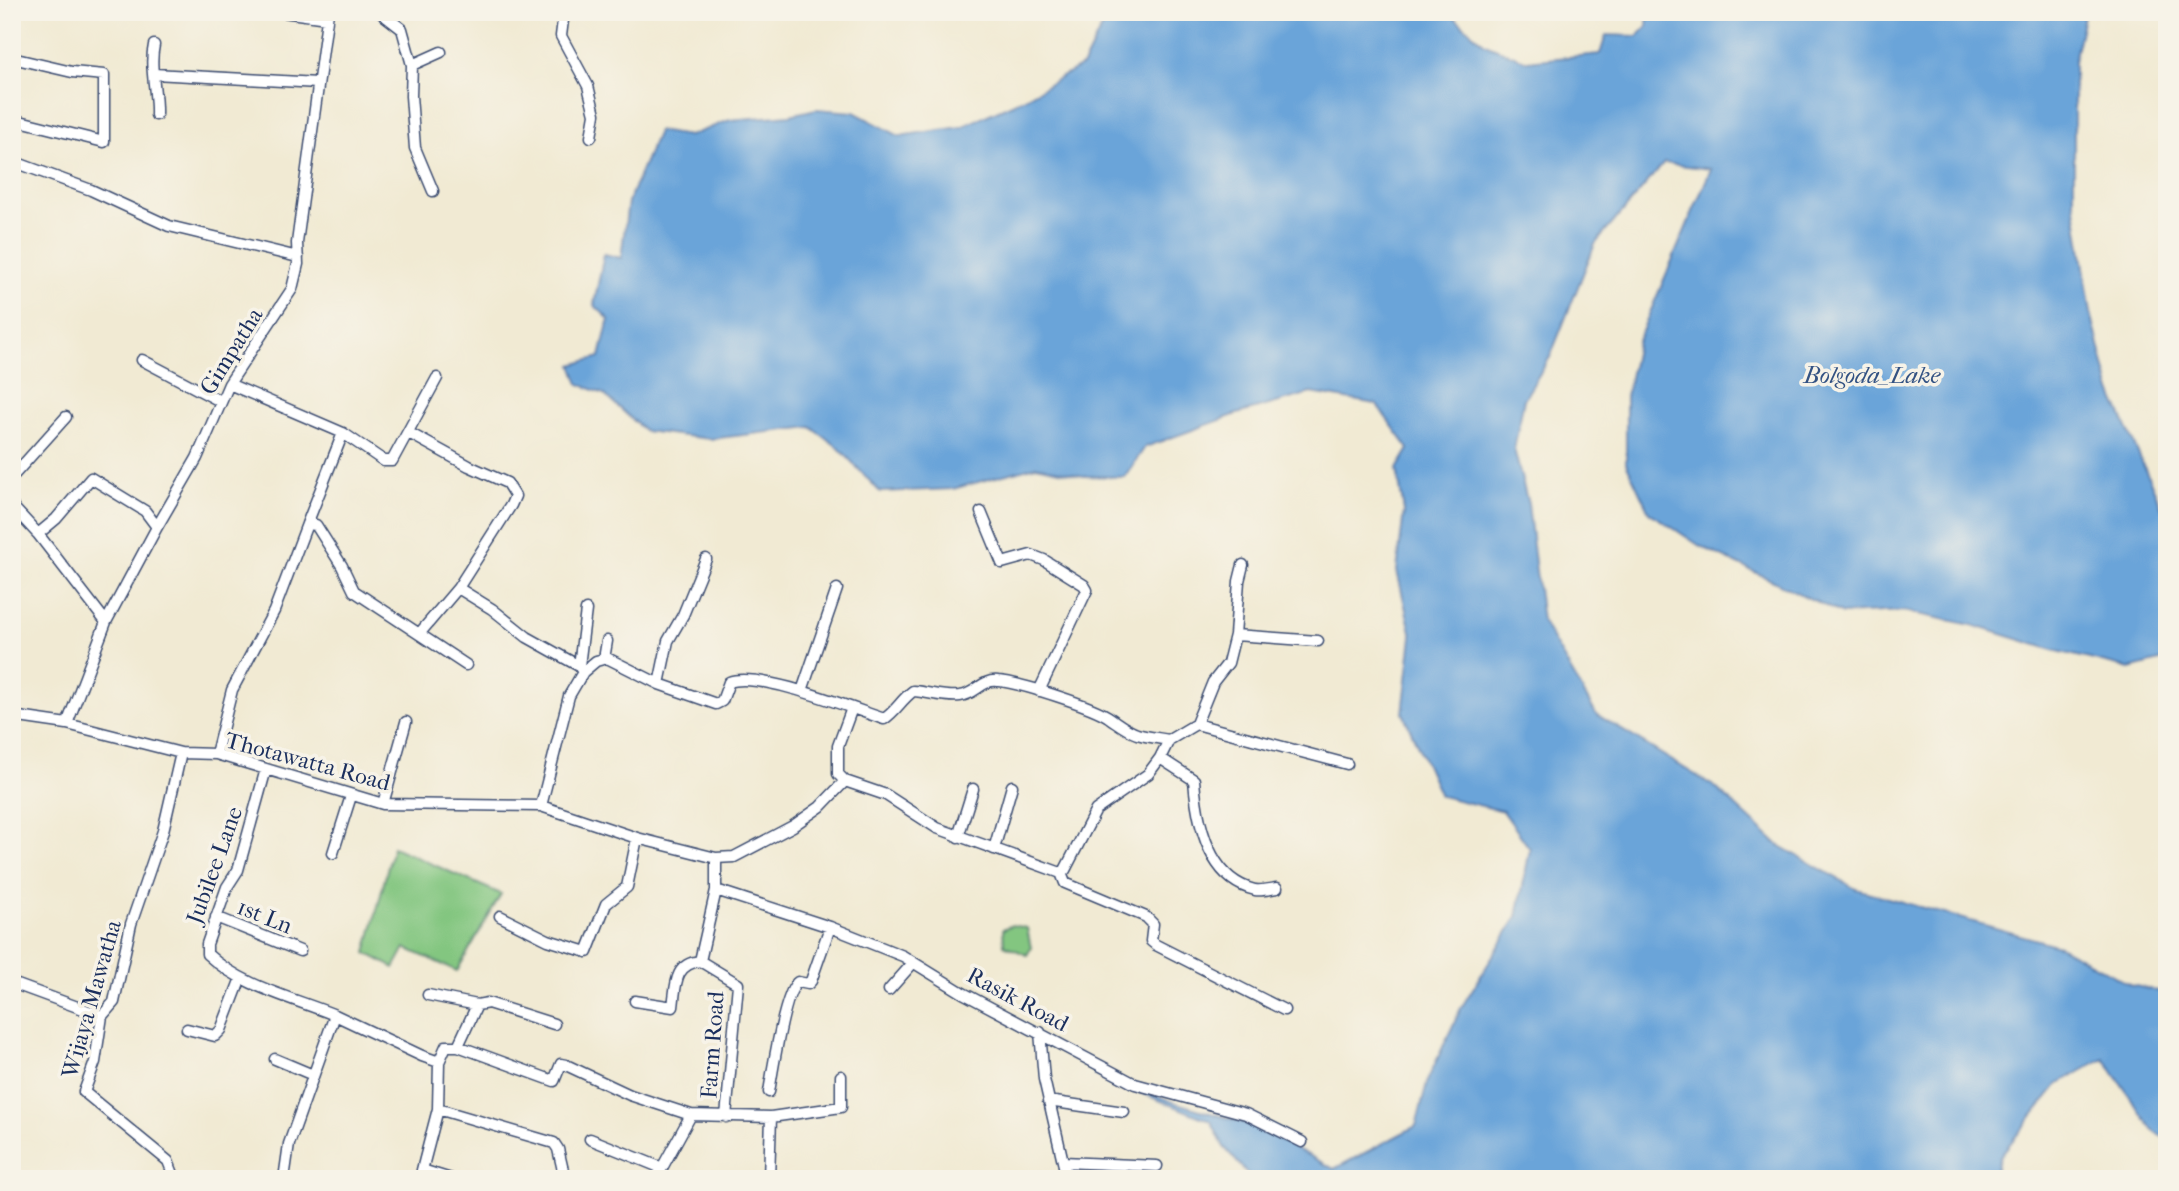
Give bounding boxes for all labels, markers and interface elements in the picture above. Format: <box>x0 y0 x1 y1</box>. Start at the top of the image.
street label: Gimpatha <box>194 303 269 400</box>
water label: Bolgoda_Lake <box>1802 361 1942 389</box>
street label: Thotawatta Road <box>223 727 394 797</box>
street label: Jubilee Lane <box>180 803 248 929</box>
street label: 1st Ln <box>233 893 297 940</box>
street label: Wijaya Mawatha <box>56 917 127 1082</box>
street label: Rasik Road <box>962 961 1074 1038</box>
street label: Farm Road <box>695 990 730 1100</box>

